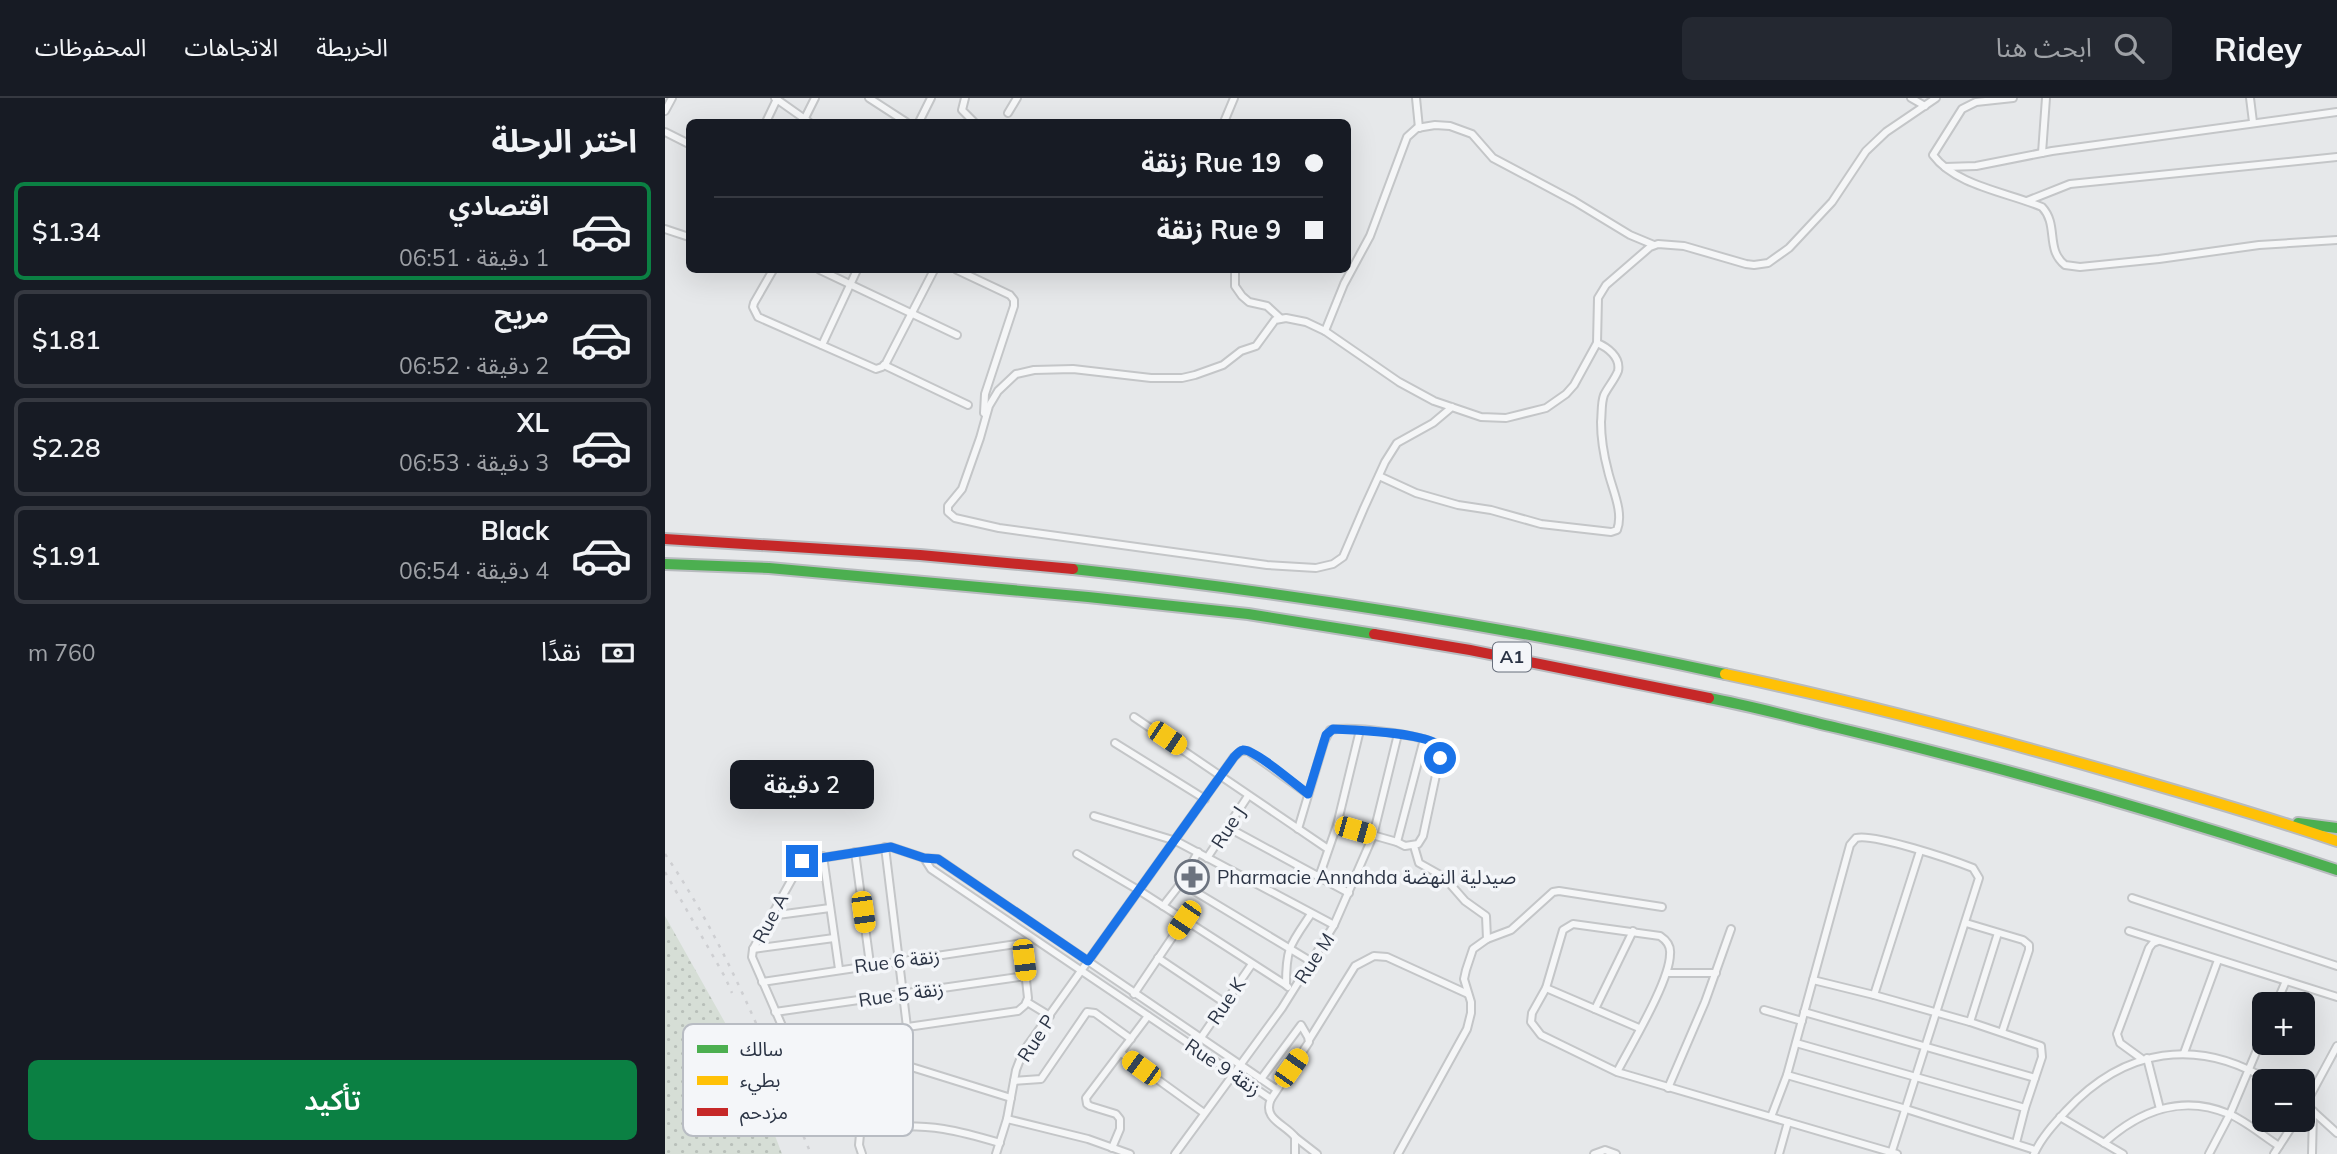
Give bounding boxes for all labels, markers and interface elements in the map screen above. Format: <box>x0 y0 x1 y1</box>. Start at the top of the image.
search box <box>1682 17 2172 80</box>
text: Ridey <box>2214 28 2302 69</box>
icon: search <box>2110 29 2148 67</box>
text: ابحث هنا <box>1996 31 2092 64</box>
text: المحفوظات <box>35 32 146 62</box>
text: الاتجاهات <box>184 32 278 62</box>
text: الخريطة <box>316 32 388 62</box>
text: اختر الرحلة <box>492 120 637 160</box>
text: Rue 19 زنقة <box>1141 146 1281 179</box>
text: اقتصادي <box>449 189 549 222</box>
icon: car <box>570 200 633 263</box>
text: Rue 9 زنقة <box>1157 213 1281 246</box>
text: $1.34 <box>32 215 101 248</box>
text: 1 دقيقة · 06:51 <box>399 243 549 272</box>
text: مريح <box>494 297 549 330</box>
icon: car <box>570 308 633 371</box>
text: $1.81 <box>32 323 101 356</box>
text: 2 دقيقة · 06:52 <box>399 351 549 380</box>
text: XL <box>517 406 549 439</box>
icon: car <box>570 416 633 479</box>
text: $2.28 <box>32 431 101 464</box>
text: 3 دقيقة · 06:53 <box>399 448 549 477</box>
text: Black <box>481 514 549 547</box>
icon: car <box>570 524 633 587</box>
text: $1.91 <box>32 539 101 572</box>
text: 4 دقيقة · 06:54 <box>399 556 549 585</box>
icon: cash <box>599 634 637 672</box>
text: نقدًا <box>541 635 581 668</box>
text: 760 m <box>28 638 96 667</box>
road number: A1 <box>1493 642 1531 672</box>
car <box>1144 718 1191 758</box>
route start <box>1424 742 1456 774</box>
callout: 2 دقيقة <box>730 760 874 808</box>
text: 2 دقيقة <box>764 770 840 799</box>
street label: Rue J <box>1205 801 1251 853</box>
car <box>1332 814 1379 846</box>
route end <box>786 845 818 877</box>
pharmacy icon: Pharmacie Annahda صيدلية النهضة <box>1173 858 1211 896</box>
place label: Pharmacie Annahda صيدلية النهضة <box>1217 865 1516 889</box>
street label: Rue A <box>747 889 793 947</box>
car <box>850 890 877 934</box>
car <box>1164 897 1205 943</box>
street label: Rue M <box>1289 928 1339 988</box>
car <box>1012 938 1037 982</box>
street label: Rue 6 زنقة <box>853 944 941 978</box>
street label: Rue K <box>1202 972 1251 1029</box>
street label: Rue 5 زنقة <box>857 976 945 1012</box>
map controls <box>2252 992 2315 1132</box>
button: + <box>2252 992 2315 1055</box>
street label: Rue P <box>1012 1010 1060 1066</box>
legend <box>683 1024 913 1136</box>
street label: Rue 9 زنقة <box>1181 1033 1265 1101</box>
text: سالك <box>740 1037 783 1061</box>
car <box>1271 1045 1312 1091</box>
car <box>1118 1047 1165 1089</box>
button: تأكيد <box>28 1060 637 1140</box>
text: بطيء <box>740 1068 780 1095</box>
button: − <box>2252 1069 2315 1132</box>
text: مزدحم <box>740 1100 788 1127</box>

